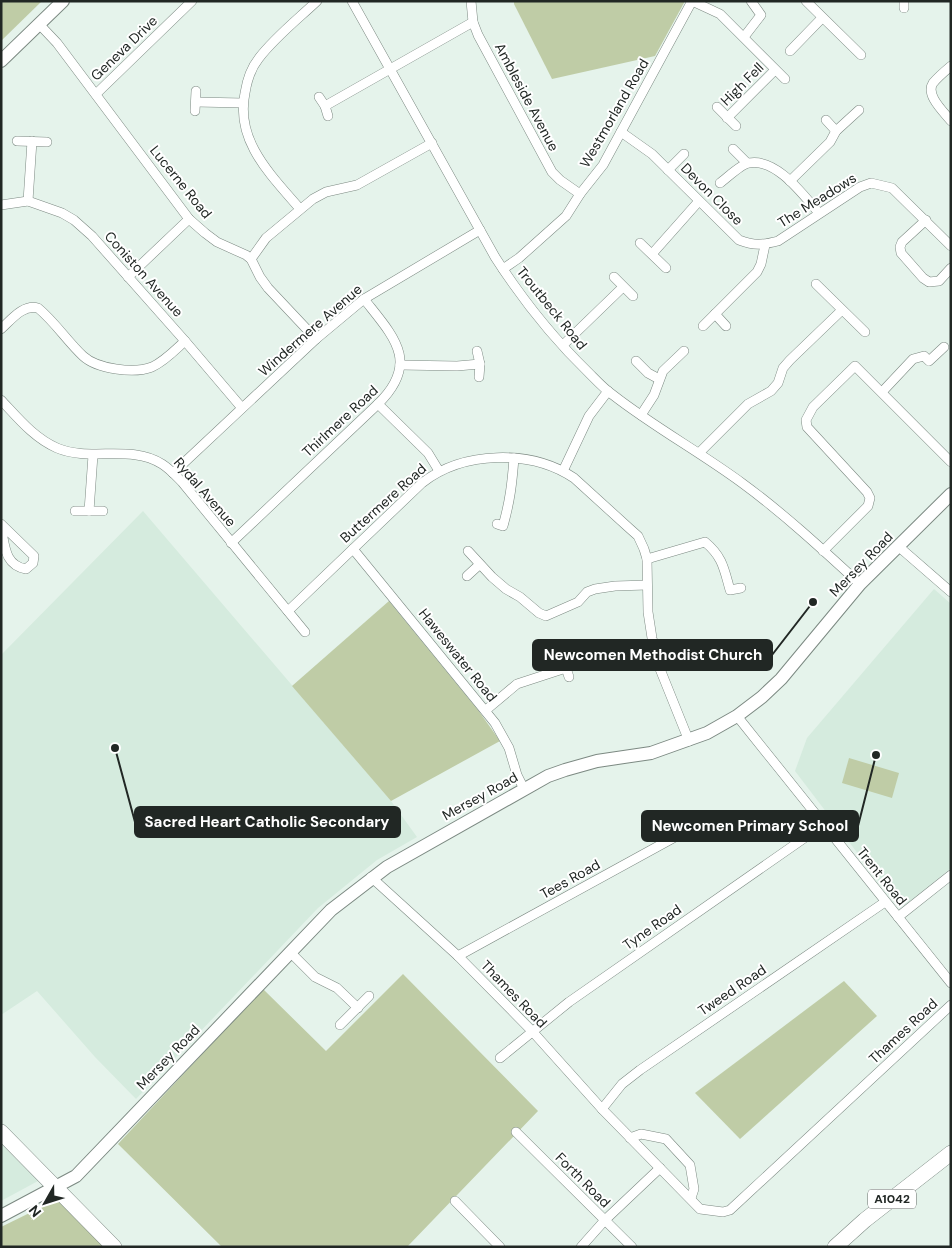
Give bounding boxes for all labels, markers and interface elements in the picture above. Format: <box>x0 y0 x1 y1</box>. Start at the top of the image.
street label: Geneva Drive <box>87 12 161 84</box>
street label: Ambleside Avenue <box>491 40 563 154</box>
street label: Westmorland Road <box>575 55 653 171</box>
street label: High Fell <box>717 59 767 109</box>
street label: Lucerne Road <box>146 142 216 222</box>
street label: Devon Close <box>677 159 747 229</box>
street label: The Meadows <box>774 169 860 231</box>
street label: Coniston Avenue <box>101 227 187 321</box>
street label: Troutbeck Road <box>513 263 591 353</box>
street label: Windermere Avenue <box>254 280 366 380</box>
street label: Thirlmere Road <box>298 381 382 461</box>
street label: Rydal Avenue <box>170 454 240 530</box>
street label: Buttermere Road <box>336 460 430 546</box>
street label: Mersey Road <box>825 528 897 600</box>
street label: Haweswater Road <box>415 605 501 705</box>
callout: Newcomen Methodist Church <box>533 640 772 670</box>
text: Newcomen Methodist Church <box>544 645 762 665</box>
street label: Mersey Road <box>439 768 521 824</box>
callout: Sacred Heart Catholic Secondary <box>135 807 400 837</box>
callout: Newcomen Primary School <box>642 811 858 841</box>
text: Sacred Heart Catholic Secondary <box>145 812 389 832</box>
text: Newcomen Primary School <box>652 816 848 836</box>
street label: Trent Road <box>853 843 911 909</box>
street label: Tees Road <box>537 855 603 903</box>
street label: Tyne Road <box>619 900 685 954</box>
street label: Thames Road <box>477 956 551 1032</box>
street label: Tweed Road <box>694 961 770 1019</box>
street label: Thames Road <box>865 995 941 1067</box>
street label: Mersey Road <box>132 1021 204 1093</box>
street label: Forth Road <box>552 1149 614 1211</box>
north arrow <box>20 1178 70 1228</box>
road number: A1042 <box>868 1190 916 1208</box>
text: N <box>25 1202 45 1221</box>

